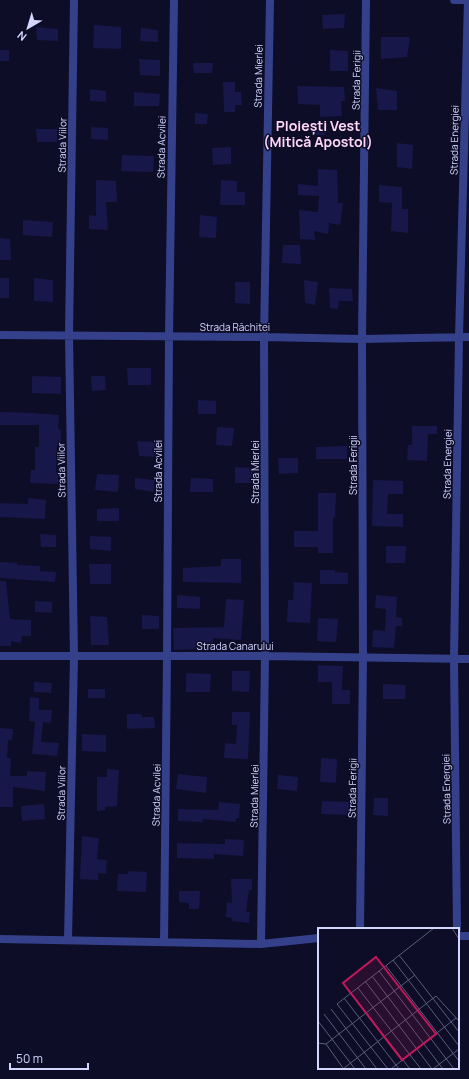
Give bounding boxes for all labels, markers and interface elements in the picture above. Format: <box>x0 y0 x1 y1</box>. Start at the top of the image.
north arrow <box>8 8 48 48</box>
text: N <box>14 28 29 45</box>
street label: Strada Mierlei <box>250 44 266 108</box>
street label: Strada Ferigii <box>348 50 364 110</box>
street label: Strada Energiei <box>446 105 462 175</box>
street label: Strada Acvilei <box>153 116 169 178</box>
district label: Ploiești Vest (Mitică Apostol) <box>263 116 373 151</box>
street label: Strada Viilor <box>55 117 69 173</box>
street label: Strada Răchitei <box>200 320 270 334</box>
street label: Strada Energiei <box>439 429 455 499</box>
street label: Strada Ferigii <box>346 435 360 495</box>
street label: Strada Acvilei <box>151 440 165 502</box>
street label: Strada Mierlei <box>248 440 262 504</box>
street label: Strada Viilor <box>54 442 68 498</box>
street label: Strada Canarului <box>197 639 273 653</box>
street label: Strada Energiei <box>438 754 454 824</box>
street label: Strada Ferigii <box>344 758 360 818</box>
street label: Strada Acvilei <box>148 764 164 826</box>
street label: Strada Mierlei <box>246 764 262 828</box>
street label: Strada Viilor <box>54 765 68 821</box>
inset map <box>318 928 459 1069</box>
scale bar <box>10 1045 88 1071</box>
text: 50 m <box>16 1050 43 1067</box>

